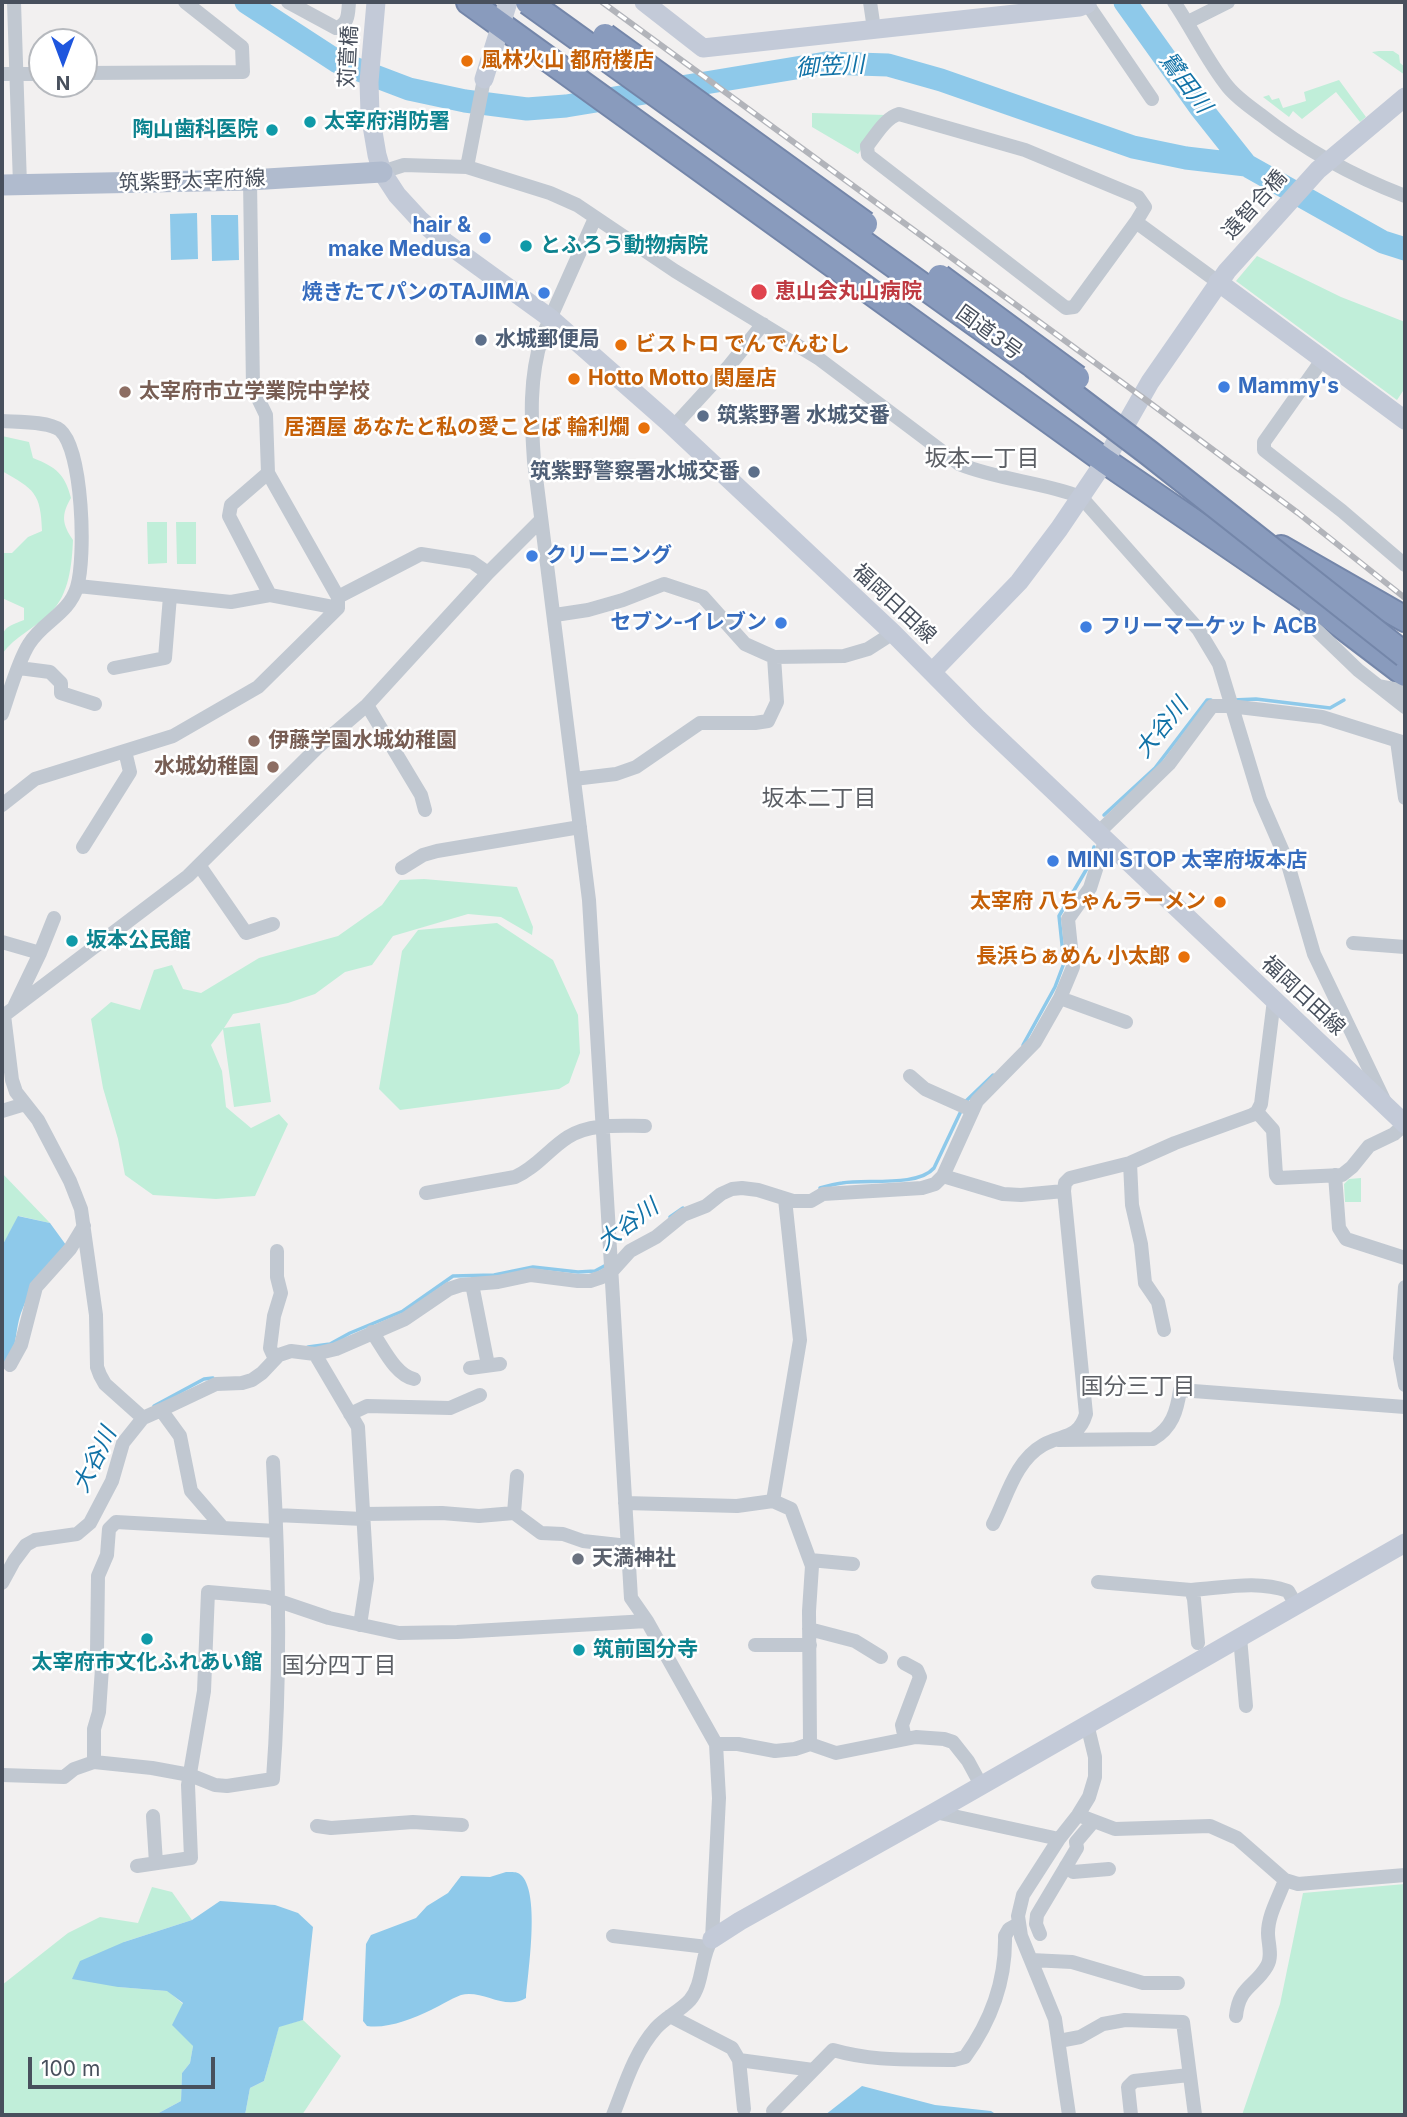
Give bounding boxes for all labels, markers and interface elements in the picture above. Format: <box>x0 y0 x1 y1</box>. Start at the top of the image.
street label: 苅萱橋 <box>335 25 363 89</box>
north arrow <box>28 28 98 98</box>
water label: 鷺田川 <box>1153 47 1217 119</box>
place label: 風林火山 都府楼店 <box>481 48 654 74</box>
water label: 御笠川 <box>795 51 865 83</box>
marker: 風林火山 都府楼店 <box>459 53 475 69</box>
text: N <box>56 71 70 94</box>
place label: 太宰府消防署 <box>324 109 450 135</box>
marker: 太宰府消防署 <box>302 114 318 130</box>
place label: 陶山歯科医院 <box>132 117 258 143</box>
marker: 陶山歯科医院 <box>264 122 280 138</box>
street label: 遠智合橋 <box>1218 165 1292 245</box>
street label: 筑紫野太宰府線 <box>118 166 266 196</box>
place label: hair & make Medusa <box>328 213 471 263</box>
marker: hair & make Medusa <box>477 230 493 246</box>
place label: とふろう動物病院 <box>540 233 708 259</box>
marker: とふろう動物病院 <box>518 238 534 254</box>
place label: 恵山会丸山病院 <box>775 279 922 305</box>
place label: 焼きたてパンのTAJIMA <box>302 280 530 306</box>
marker: 恵山会丸山病院 <box>749 282 769 302</box>
marker: 焼きたてパンのTAJIMA <box>536 285 552 301</box>
street label: 国道3号 <box>951 300 1027 366</box>
place label: 水城郵便局 <box>495 327 600 353</box>
marker: 水城郵便局 <box>473 332 489 348</box>
place label: ビストロ でんでんむし <box>635 332 850 358</box>
marker: ビストロ でんでんむし <box>613 337 629 353</box>
place label: Hotto Motto 関屋店 <box>588 366 777 392</box>
marker: Hotto Motto 関屋店 <box>566 371 582 387</box>
place label: Mammy's <box>1238 374 1339 400</box>
place label: 太宰府市立学業院中学校 <box>139 379 370 405</box>
marker: Mammy's <box>1216 379 1232 395</box>
marker: 太宰府市立学業院中学校 <box>117 384 133 400</box>
place label: 筑紫野署 水城交番 <box>717 403 890 429</box>
marker: 筑紫野署 水城交番 <box>695 408 711 424</box>
place label: 居酒屋 あなたと私の愛ことば 輪利燗 <box>284 415 630 441</box>
marker: 居酒屋 あなたと私の愛ことば 輪利燗 <box>636 420 652 436</box>
district label: 坂本一丁目 <box>925 445 1039 473</box>
place label: 筑紫野警察署水城交番 <box>530 459 740 485</box>
marker: 筑紫野警察署水城交番 <box>746 464 762 480</box>
place label: クリーニング <box>546 543 672 569</box>
marker: クリーニング <box>524 548 540 564</box>
street label: 福岡日田線 <box>847 559 941 649</box>
place label: セブン-イレブン <box>610 610 767 636</box>
place label: フリーマーケット ACB <box>1100 614 1317 640</box>
marker: セブン-イレブン <box>773 615 789 631</box>
marker: フリーマーケット ACB <box>1078 619 1094 635</box>
water label: 大谷川 <box>1130 693 1194 763</box>
place label: 伊藤学園水城幼稚園 <box>268 728 457 754</box>
marker: 伊藤学園水城幼稚園 <box>246 733 262 749</box>
place label: 水城幼稚園 <box>154 754 259 780</box>
marker: 水城幼稚園 <box>265 759 281 775</box>
district label: 坂本二丁目 <box>762 785 876 813</box>
place label: MINI STOP 太宰府坂本店 <box>1067 848 1307 874</box>
marker: MINI STOP 太宰府坂本店 <box>1045 853 1061 869</box>
place label: 太宰府 八ちゃんラーメン <box>970 889 1206 915</box>
marker: 太宰府 八ちゃんラーメン <box>1212 894 1228 910</box>
place label: 坂本公民館 <box>86 928 191 954</box>
marker: 坂本公民館 <box>64 933 80 949</box>
place label: 長浜らぁめん 小太郎 <box>976 944 1170 970</box>
marker: 長浜らぁめん 小太郎 <box>1176 949 1192 965</box>
street label: 福岡日田線 <box>1256 951 1350 1041</box>
water label: 大谷川 <box>592 1194 664 1256</box>
district label: 国分三丁目 <box>1081 1373 1195 1401</box>
water label: 大谷川 <box>67 1423 123 1497</box>
place label: 天満神社 <box>592 1546 676 1572</box>
marker: 天満神社 <box>570 1551 586 1567</box>
marker: 太宰府市文化ふれあい館 <box>139 1631 155 1647</box>
place label: 筑前国分寺 <box>593 1637 698 1663</box>
marker: 筑前国分寺 <box>571 1642 587 1658</box>
place label: 太宰府市文化ふれあい館 <box>32 1650 262 1676</box>
district label: 国分四丁目 <box>282 1652 396 1680</box>
scale bar <box>32 2044 219 2088</box>
text: 100 m <box>41 2056 100 2081</box>

